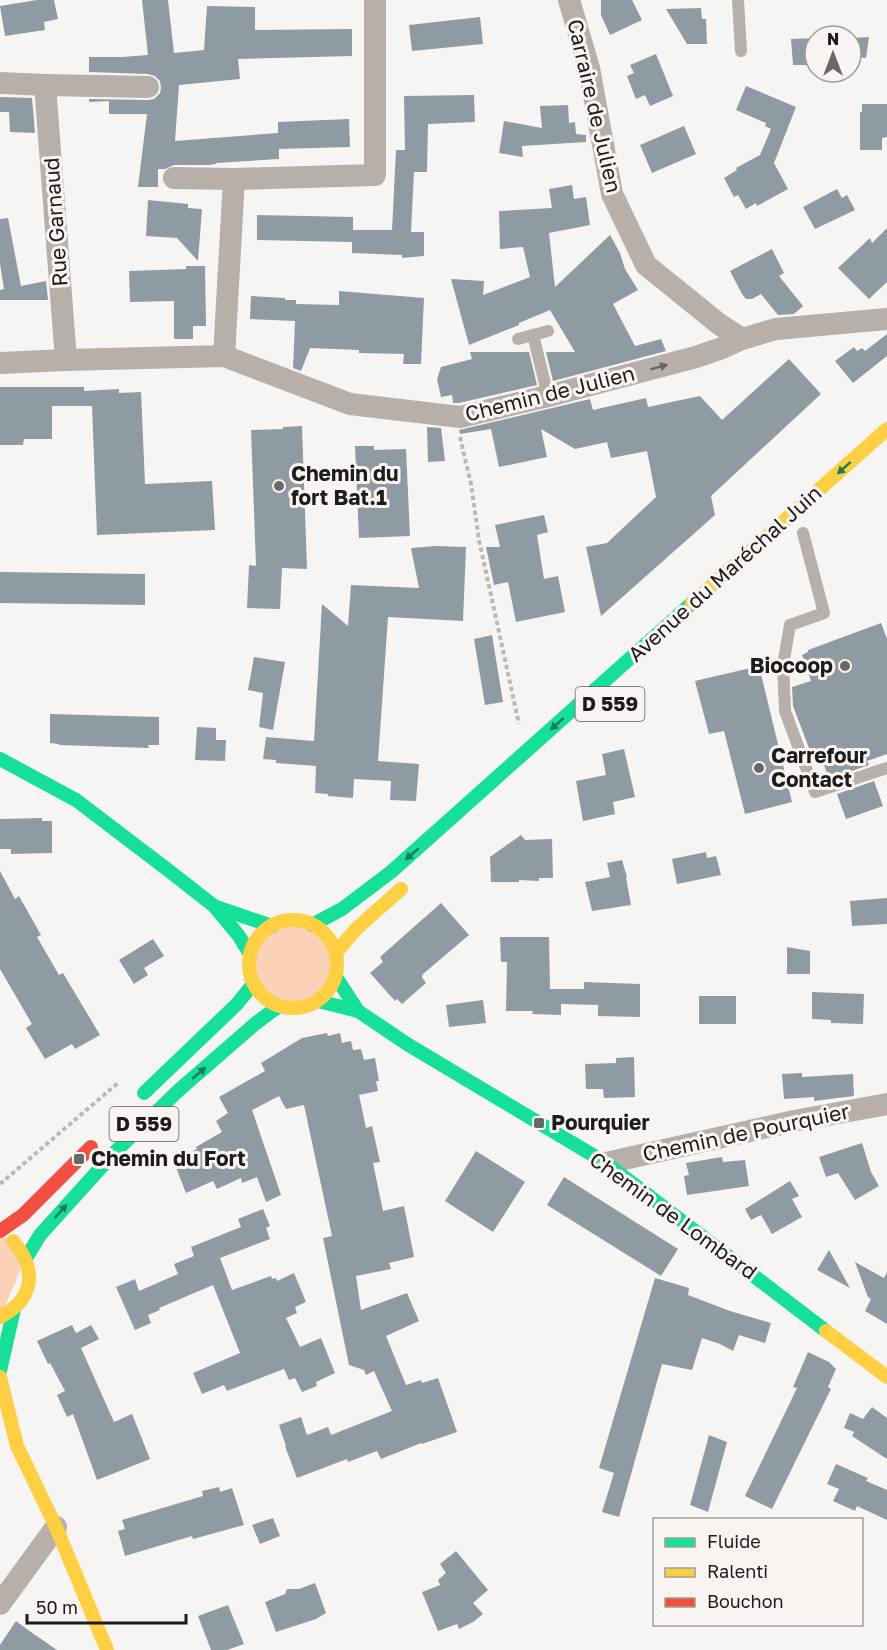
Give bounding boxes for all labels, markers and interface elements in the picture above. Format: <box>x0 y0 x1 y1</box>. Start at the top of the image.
street label: Carraire de Julien <box>562 16 628 195</box>
north arrow <box>803 24 863 84</box>
text: N <box>827 29 839 49</box>
street label: Rue Garnaud <box>38 157 72 287</box>
street label: Chemin de Julien <box>462 359 637 427</box>
one-way arrow <box>650 361 668 371</box>
place label: Chemin du fort Bat.1 <box>291 460 399 510</box>
one-way arrow <box>836 461 851 475</box>
marker: Chemin du fort Bat.1 <box>272 479 286 493</box>
street label: Avenue du Maréchal Juin <box>622 479 826 667</box>
place label: Biocoop <box>750 652 833 678</box>
marker: Biocoop <box>838 659 852 673</box>
road number: D 559 <box>576 687 644 721</box>
one-way arrow <box>550 717 565 730</box>
place label: Carrefour Contact <box>771 742 867 792</box>
marker: Carrefour Contact <box>752 761 766 775</box>
one-way arrow <box>404 847 419 860</box>
one-way arrow <box>191 1067 206 1080</box>
street label: Chemin de Pourquier <box>640 1097 851 1167</box>
road number: D 559 <box>110 1107 178 1141</box>
place label: Pourquier <box>551 1109 650 1135</box>
marker: Pourquier <box>532 1116 546 1130</box>
place label: Chemin du Fort <box>91 1145 246 1171</box>
street label: Chemin de Lombard <box>585 1146 762 1285</box>
marker: Chemin du Fort <box>72 1152 86 1166</box>
one-way arrow <box>54 1204 67 1219</box>
legend <box>653 1518 863 1626</box>
text: Fluide <box>707 1530 761 1552</box>
text: Ralenti <box>707 1560 768 1582</box>
scale bar <box>27 1587 186 1625</box>
text: Bouchon <box>707 1590 784 1612</box>
text: 50 m <box>36 1596 78 1618</box>

